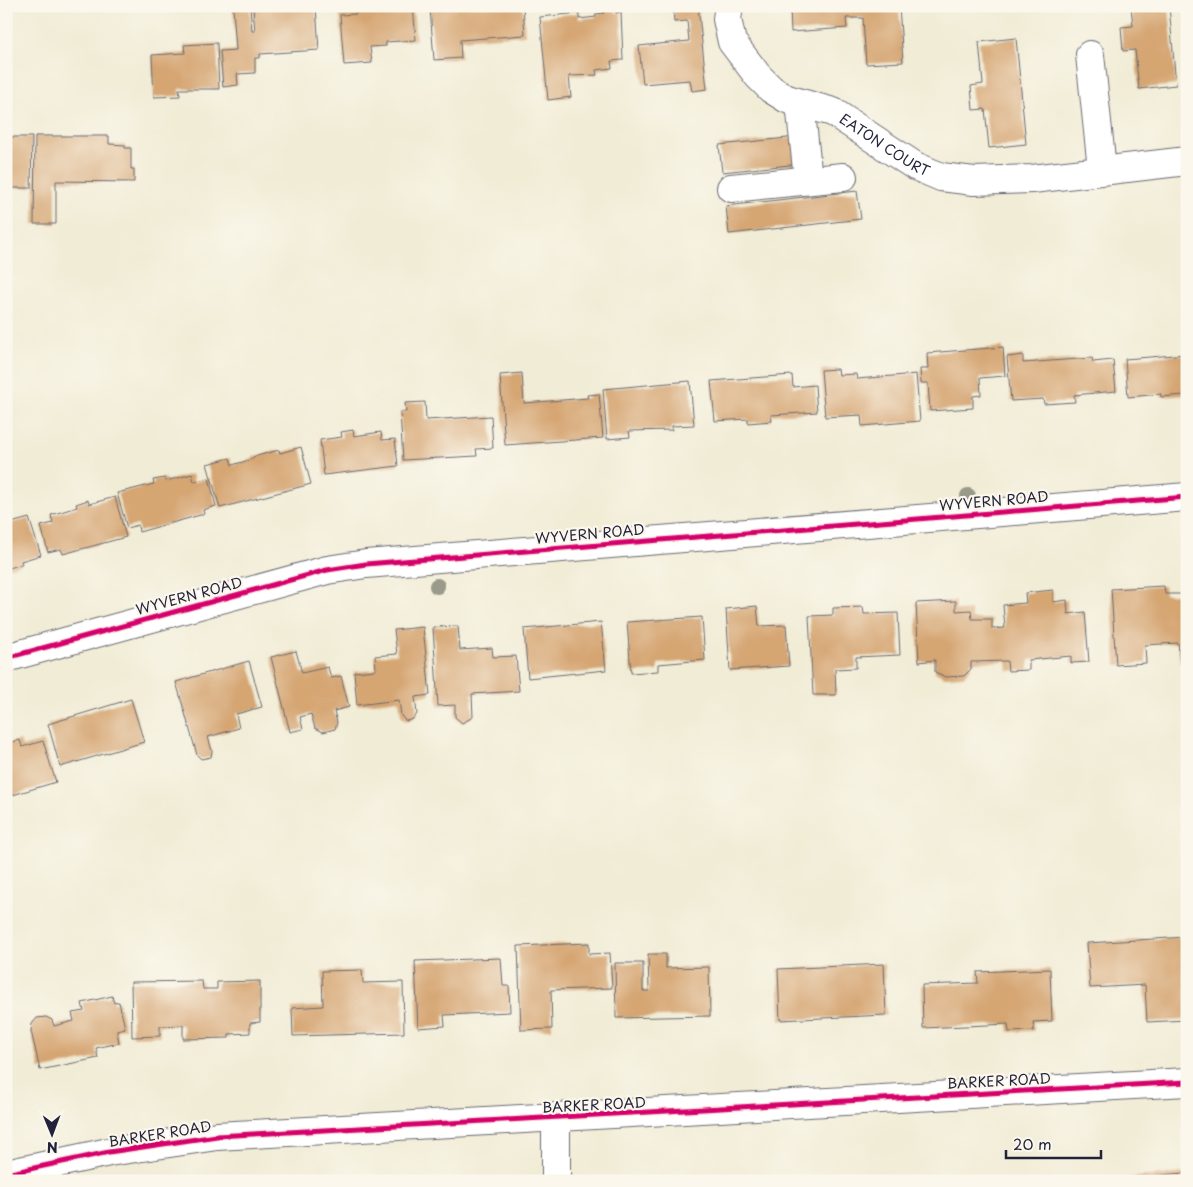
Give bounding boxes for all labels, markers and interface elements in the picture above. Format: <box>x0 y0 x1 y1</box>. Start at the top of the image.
street label: EATON COURT <box>835 108 934 181</box>
street label: WYVERN ROAD <box>938 485 1049 516</box>
street label: WYVERN ROAD <box>534 518 645 549</box>
street label: WYVERN ROAD <box>133 571 245 620</box>
street label: BARKER ROAD <box>947 1067 1051 1094</box>
street label: BARKER ROAD <box>542 1091 646 1118</box>
north arrow <box>28 1110 78 1160</box>
street label: BARKER ROAD <box>107 1115 213 1152</box>
scale bar <box>1006 1127 1100 1159</box>
text: 20 m <box>1013 1132 1052 1155</box>
text: N <box>47 1137 58 1158</box>

